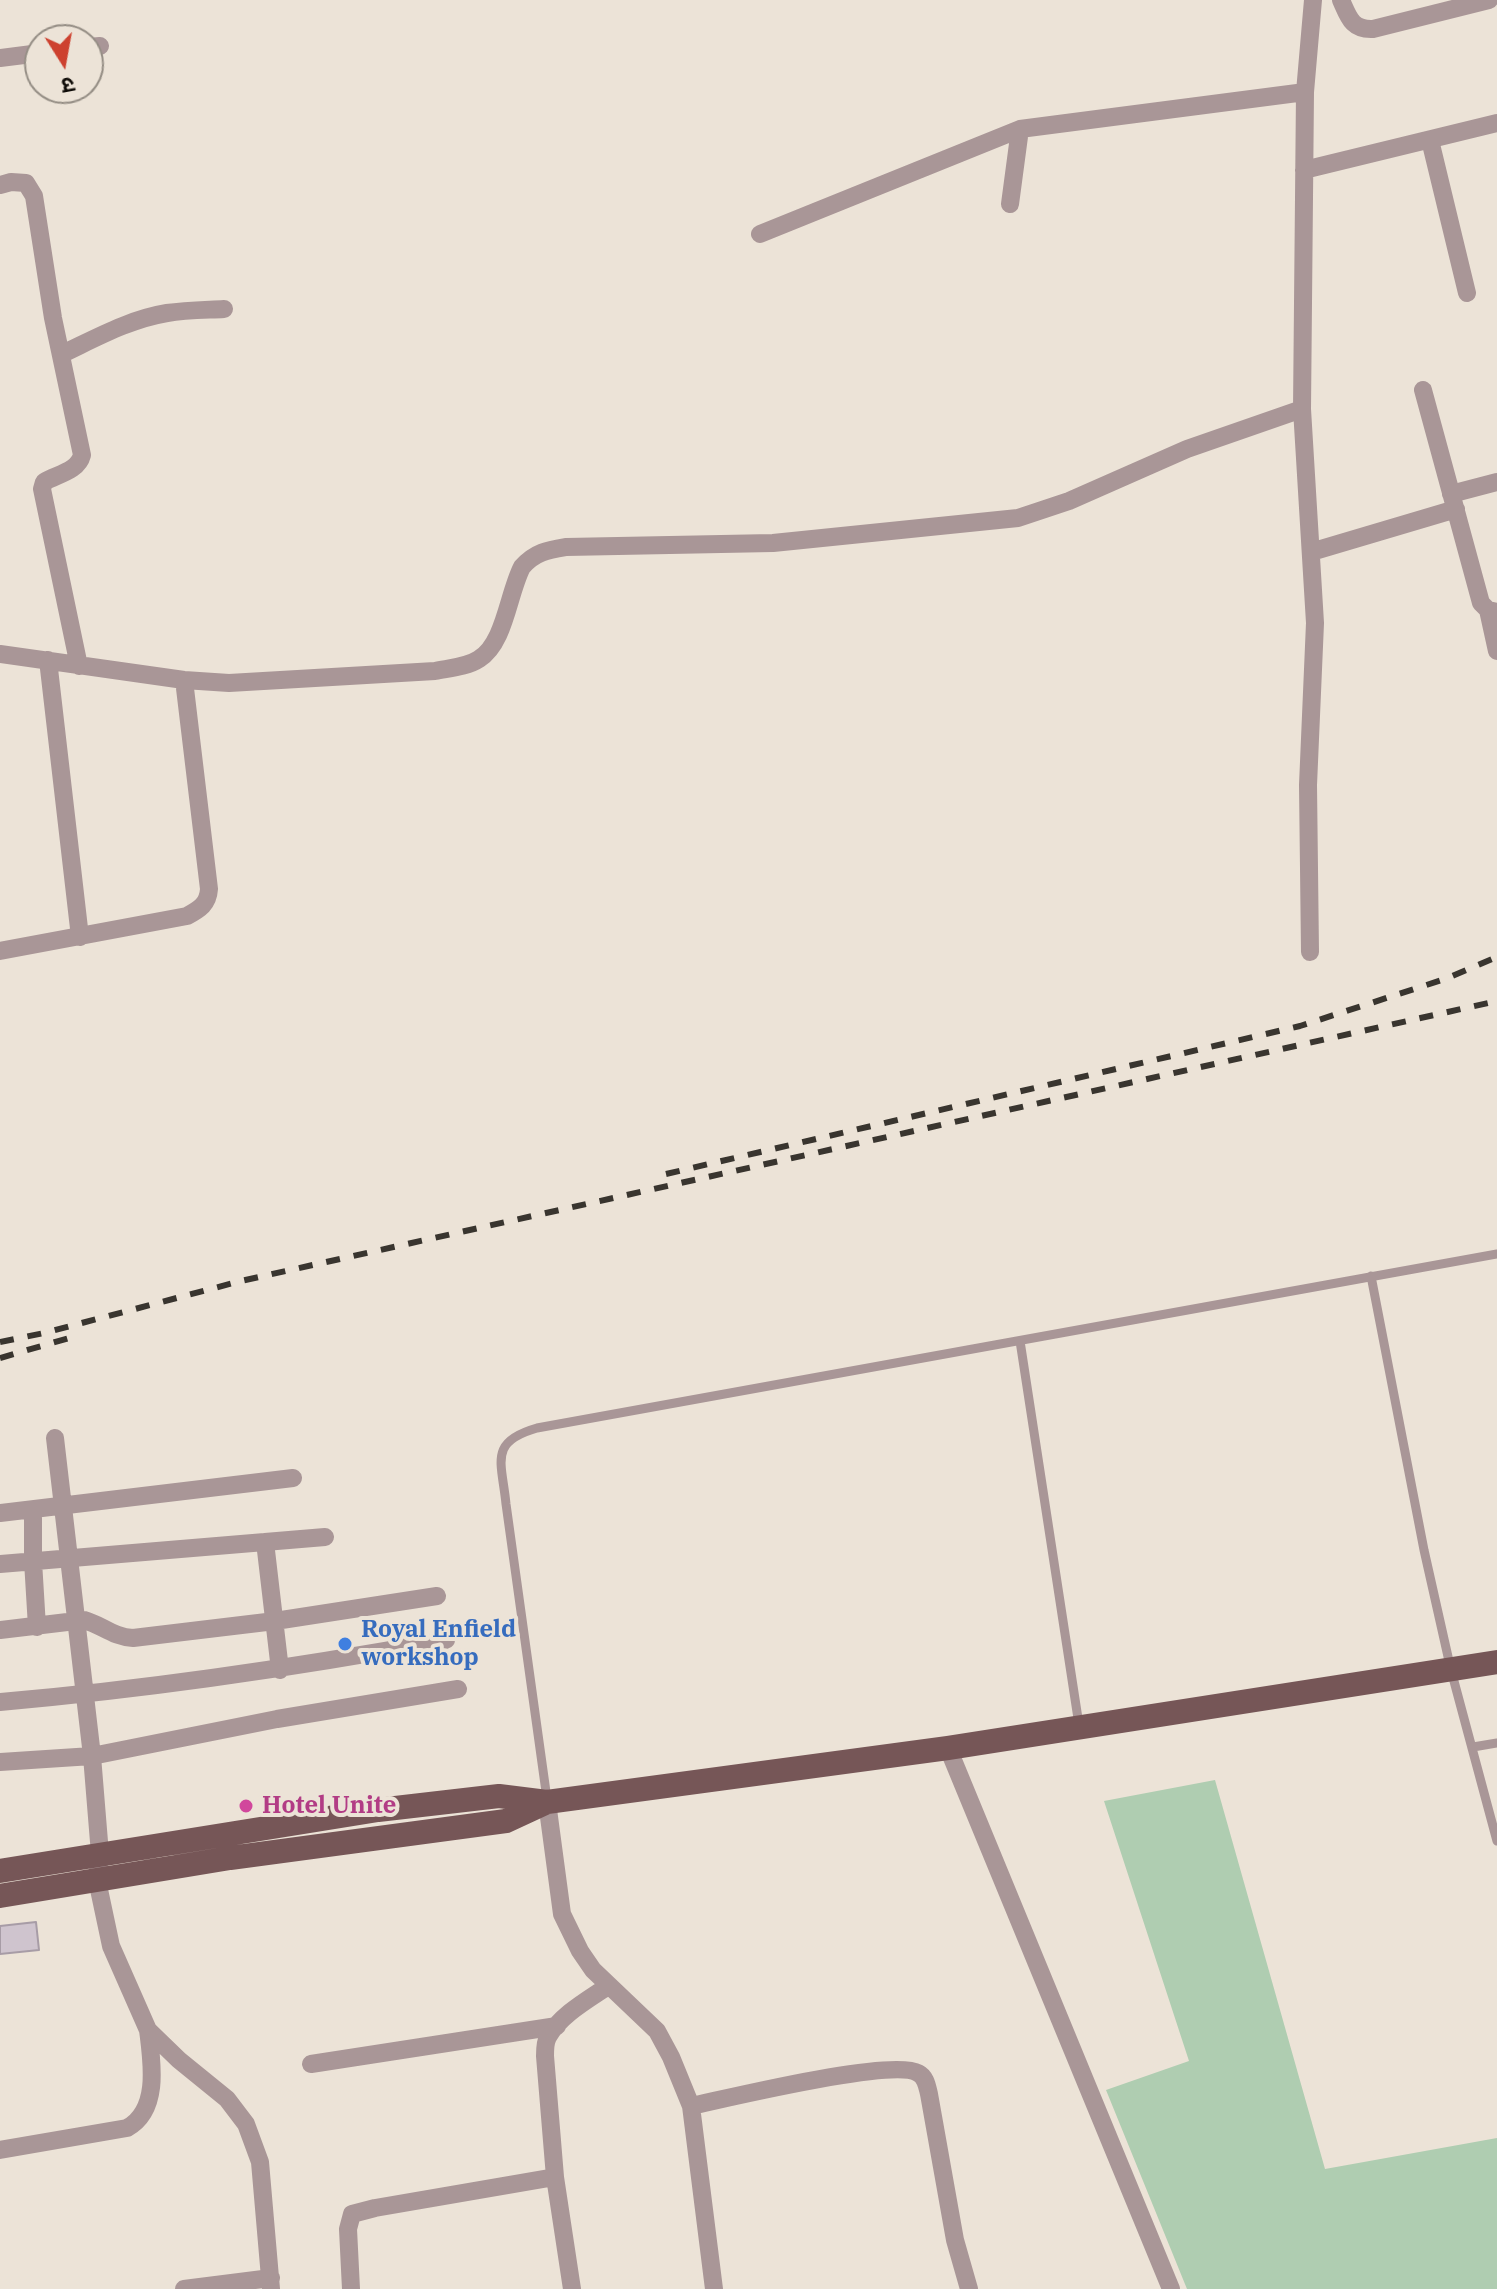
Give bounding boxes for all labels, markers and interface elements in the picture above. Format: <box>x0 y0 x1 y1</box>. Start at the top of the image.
north arrow <box>24 24 104 104</box>
text: उ <box>59 71 77 102</box>
place label: Royal Enfield workshop <box>361 1616 516 1672</box>
marker: Royal Enfield workshop <box>336 1635 354 1653</box>
place label: Hotel Unite <box>262 1792 396 1820</box>
marker: Hotel Unite <box>237 1797 255 1815</box>

